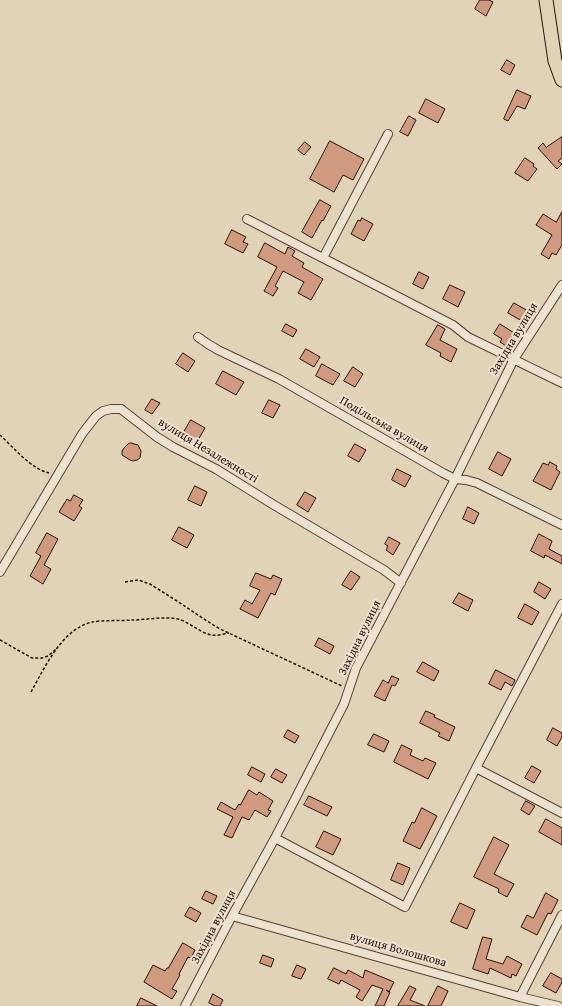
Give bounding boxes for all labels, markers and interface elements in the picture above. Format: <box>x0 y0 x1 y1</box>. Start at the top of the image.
street label: Західна вулиця <box>487 300 541 378</box>
street label: Подільська вулиця <box>337 394 431 456</box>
street label: вулиця Незалежності <box>155 415 261 487</box>
street label: Західна вулиця <box>336 598 384 678</box>
street label: Західна вулиця <box>188 887 240 967</box>
street label: вулиця Волошкова <box>348 929 448 971</box>

